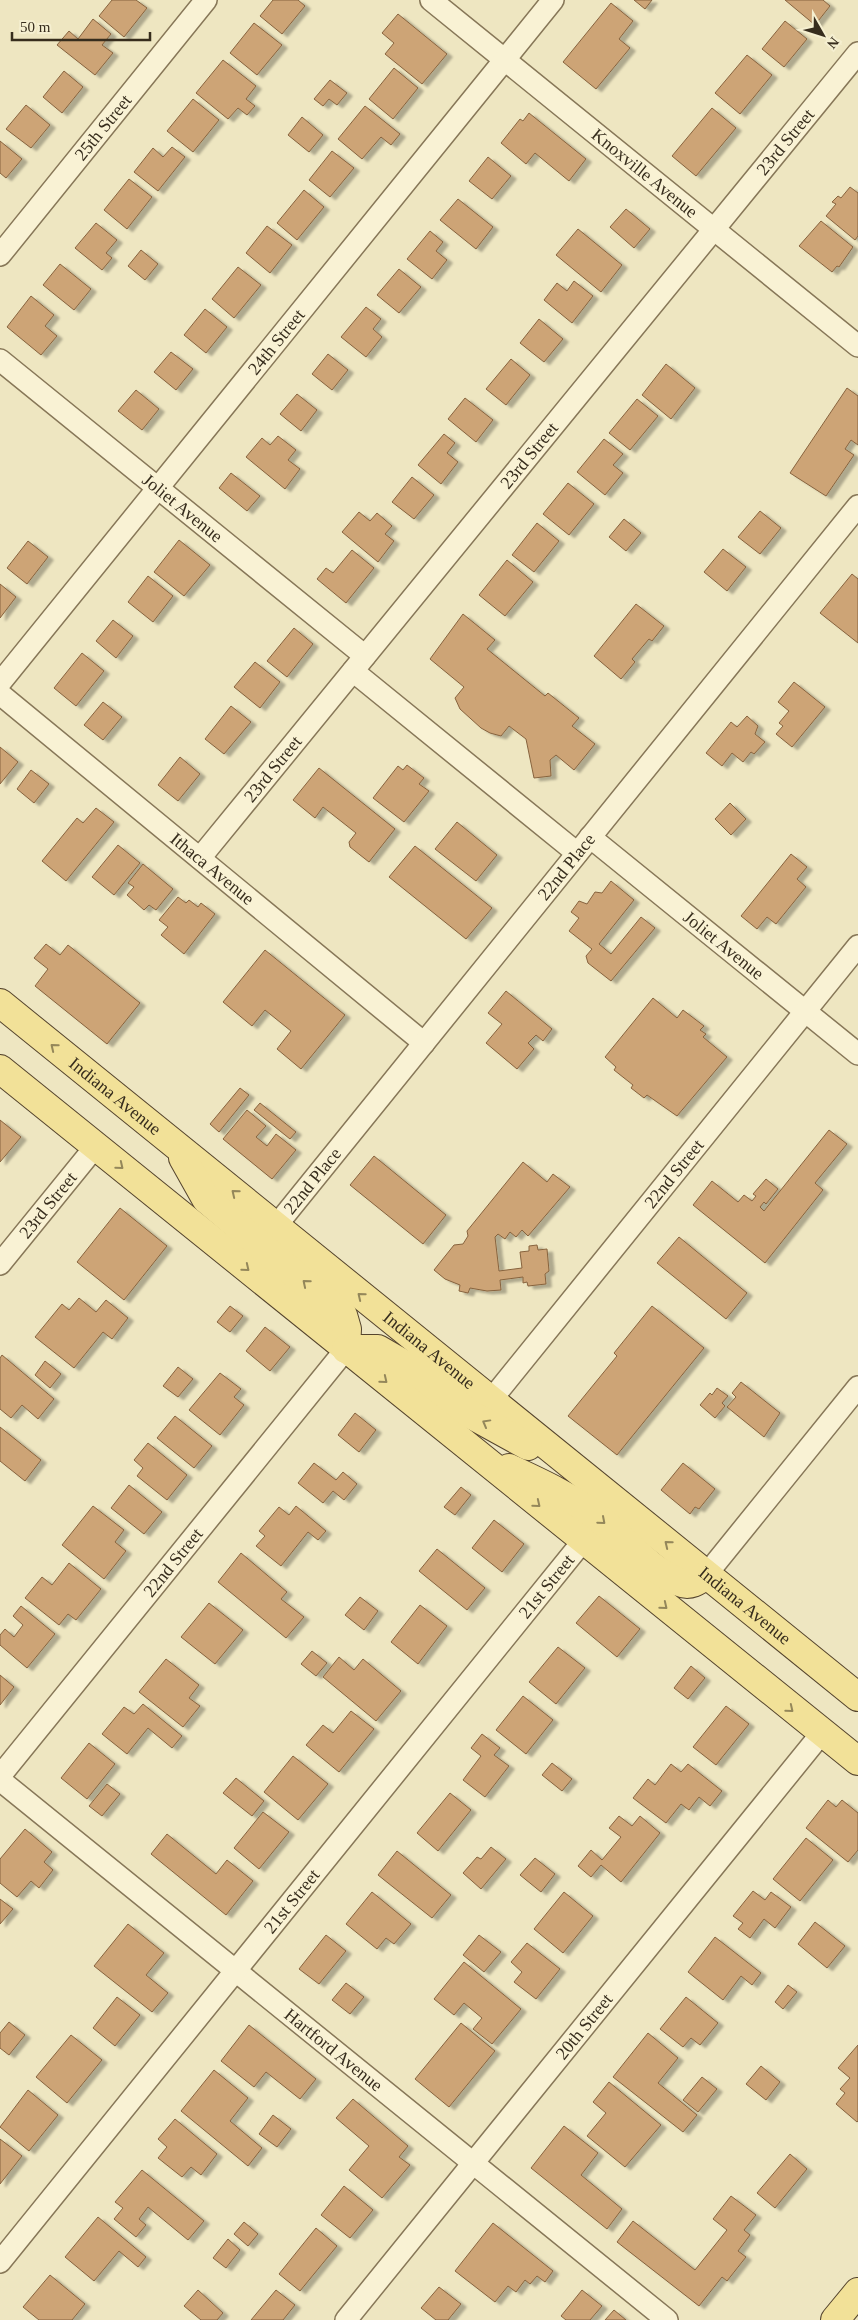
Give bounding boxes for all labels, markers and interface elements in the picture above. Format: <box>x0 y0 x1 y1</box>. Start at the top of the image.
scale bar <box>12 10 150 42</box>
north arrow <box>798 10 848 60</box>
text: 50 m <box>20 19 51 35</box>
text: N <box>824 34 842 52</box>
street label: 25th Street <box>71 91 136 164</box>
street label: 23rd Street <box>752 105 818 179</box>
street label: Knoxville Avenue <box>588 124 702 222</box>
street label: 24th Street <box>244 305 309 379</box>
street label: 23rd Street <box>496 418 562 493</box>
street label: Joliet Avenue <box>138 470 227 546</box>
street label: 23rd Street <box>240 732 306 806</box>
street label: Ithaca Avenue <box>167 829 258 909</box>
street label: 22nd Place <box>534 829 599 904</box>
street label: Joliet Avenue <box>680 907 768 984</box>
one-way arrow <box>51 1044 60 1053</box>
street label: Indiana Avenue <box>65 1053 165 1139</box>
street label: 22nd Street <box>640 1135 708 1212</box>
street label: 22nd Place <box>280 1144 345 1218</box>
one-way arrow <box>114 1161 123 1170</box>
street label: 23rd Street <box>15 1168 81 1242</box>
one-way arrow <box>232 1191 241 1199</box>
one-way arrow <box>240 1263 249 1271</box>
one-way arrow <box>302 1280 311 1289</box>
one-way arrow <box>358 1292 367 1301</box>
street label: Indiana Avenue <box>379 1307 479 1393</box>
one-way arrow <box>378 1374 387 1382</box>
one-way arrow <box>482 1419 491 1429</box>
one-way arrow <box>531 1499 540 1507</box>
one-way arrow <box>596 1515 605 1524</box>
street label: 22nd Street <box>139 1524 207 1601</box>
one-way arrow <box>665 1541 674 1550</box>
street label: 21st Street <box>515 1550 578 1622</box>
street label: Indiana Avenue <box>695 1562 795 1649</box>
one-way arrow <box>658 1601 667 1610</box>
one-way arrow <box>784 1703 793 1711</box>
street label: 21st Street <box>260 1865 324 1937</box>
street label: 20th Street <box>552 1990 617 2063</box>
street label: Hartford Avenue <box>280 2004 386 2096</box>

